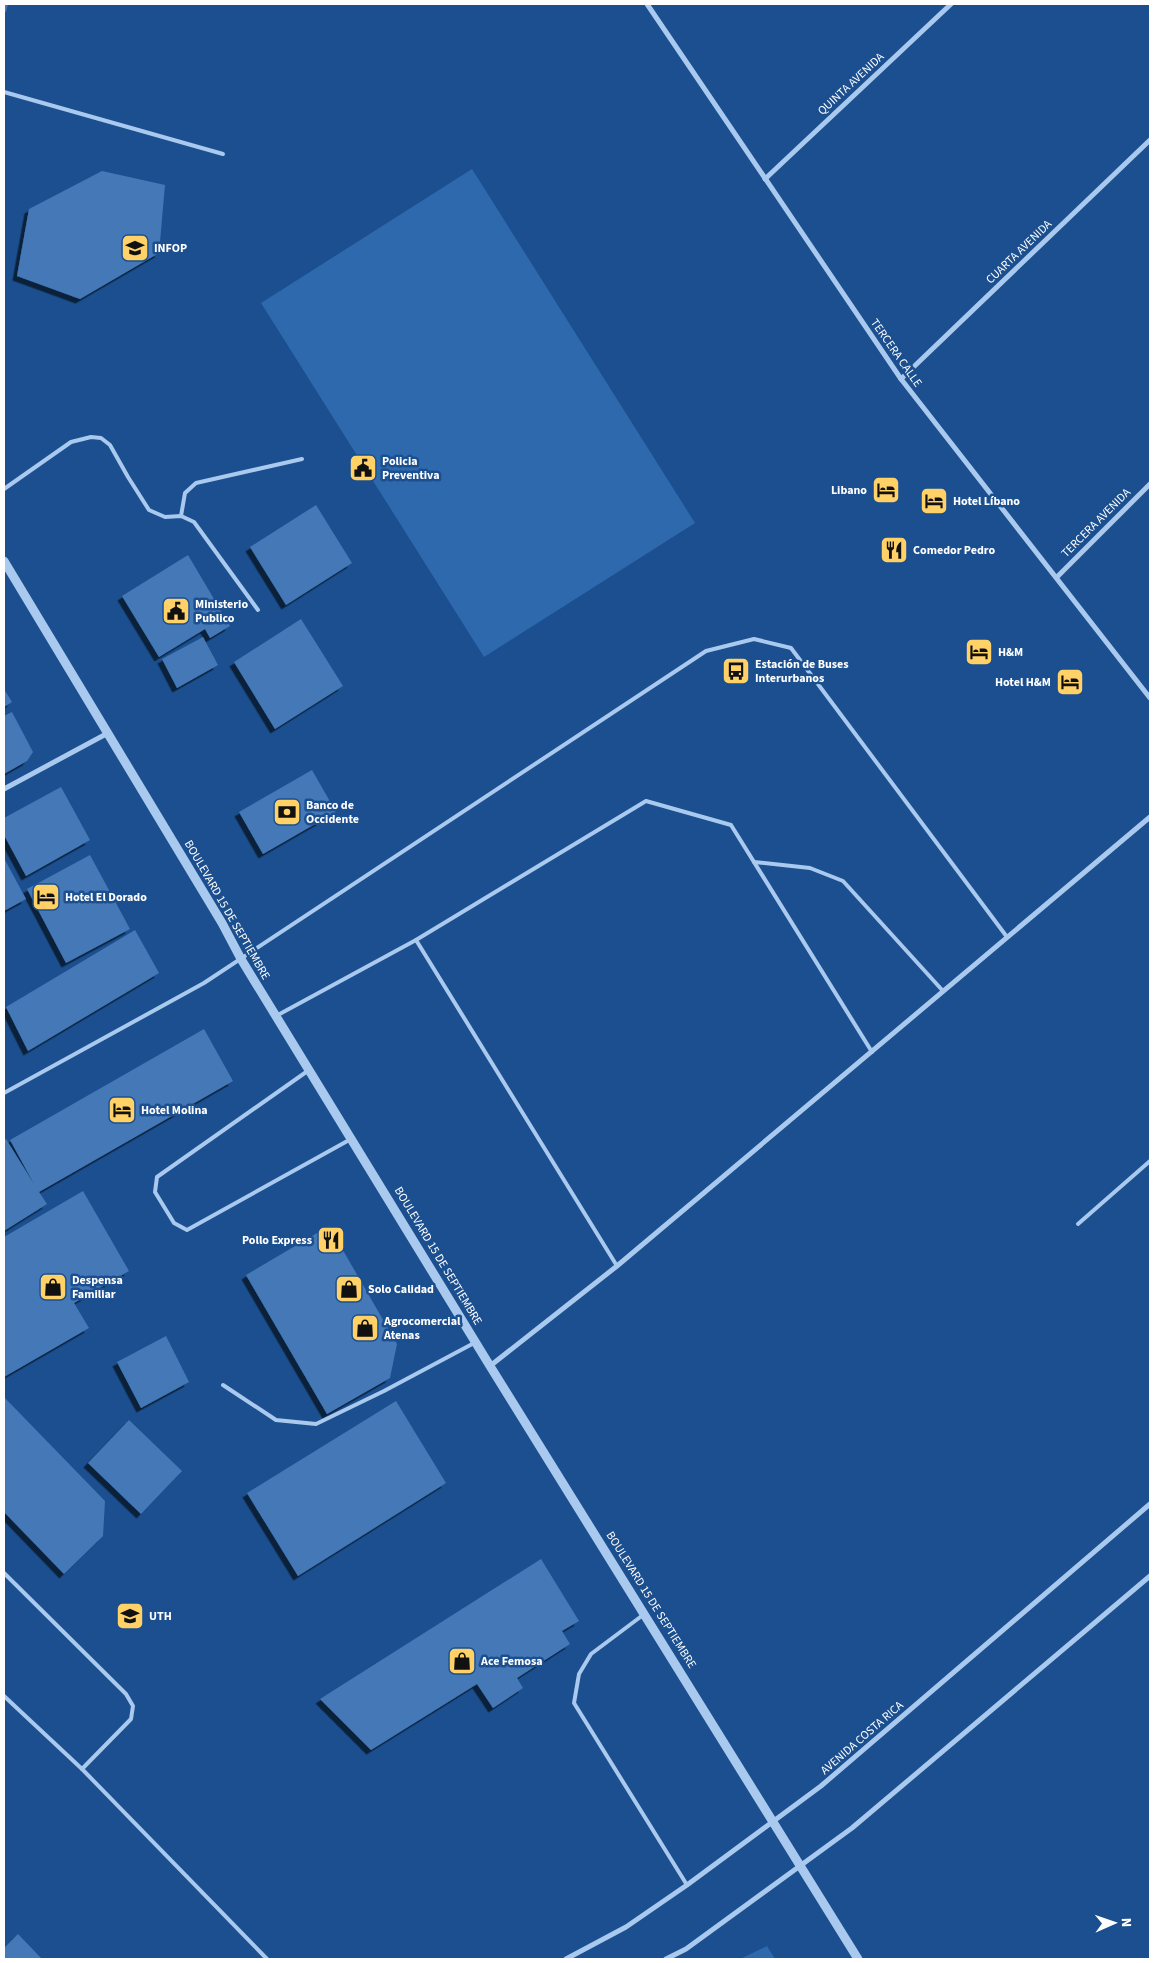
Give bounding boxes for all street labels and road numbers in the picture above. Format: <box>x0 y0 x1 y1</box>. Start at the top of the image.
street label: QUINTA AVENIDA <box>814 48 888 119</box>
street label: CUARTA AVENIDA <box>982 216 1056 288</box>
street label: TERCERA CALLE <box>866 315 926 391</box>
street label: TERCERA AVENIDA <box>1057 484 1135 562</box>
street label: BOULEVARD 15 DE SEPTIEMBRE <box>180 837 274 983</box>
street label: BOULEVARD 15 DE SEPTIEMBRE <box>390 1184 486 1328</box>
street label: BOULEVARD 15 DE SEPTIEMBRE <box>602 1528 700 1672</box>
street label: AVENIDA COSTA RICA <box>817 1697 907 1779</box>

